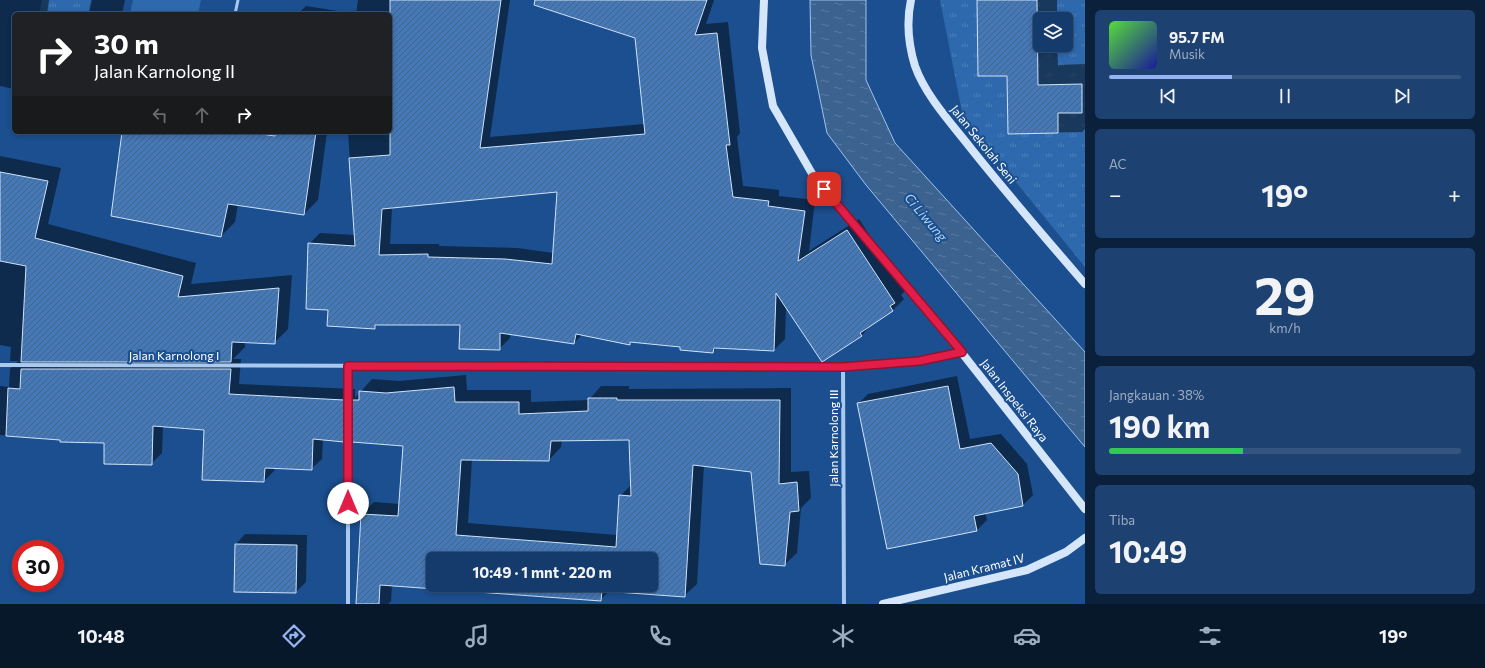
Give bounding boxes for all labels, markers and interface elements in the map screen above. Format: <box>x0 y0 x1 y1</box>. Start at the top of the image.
map controls <box>1033 12 1073 52</box>
button: layers <box>1033 12 1073 52</box>
text: 30 m <box>94 26 159 60</box>
icon: right <box>28 28 80 80</box>
text: 95.7 FM <box>1169 28 1225 46</box>
text: Musik <box>1169 46 1205 62</box>
text: Jalan Karnolong II <box>94 60 235 82</box>
icon: previous <box>1157 85 1179 107</box>
icon: pause <box>1274 85 1296 107</box>
icon: next <box>1391 85 1413 107</box>
street label: Jalan Sekolah Seni <box>947 102 1020 187</box>
icon: left <box>149 104 171 126</box>
icon: ahead <box>191 104 213 126</box>
icon: right <box>233 104 255 126</box>
text: AC <box>1109 156 1127 172</box>
pin <box>807 172 841 206</box>
text: 19° <box>1261 176 1308 213</box>
icon: arrive <box>813 178 835 200</box>
text: − <box>1109 181 1122 208</box>
text: + <box>1448 181 1461 208</box>
water label: Ci Liwung <box>901 190 951 245</box>
text: 29 <box>1254 262 1316 326</box>
text: km/h <box>1269 320 1301 336</box>
street label: Jalan Karnolong I <box>129 348 219 363</box>
street label: Jalan Inspeksi Raya <box>978 356 1052 445</box>
text: Jangkauan · 38% <box>1109 387 1204 403</box>
street label: Jalan Karnolong III <box>826 389 841 487</box>
text: 190 km <box>1109 407 1210 444</box>
position arrow <box>327 482 369 524</box>
text: Tiba <box>1109 512 1135 528</box>
text: 10:49 <box>1109 532 1187 569</box>
speed limit sign: 30 <box>12 540 64 592</box>
street label: Jalan Kramat IV <box>942 550 1026 585</box>
text: 10:49 · 1 mnt · 220 m <box>472 563 612 581</box>
icon: directions <box>280 622 308 650</box>
icon: music <box>463 622 491 650</box>
icon: phone <box>646 622 674 650</box>
icon: climate <box>829 622 857 650</box>
icon: car <box>1013 622 1041 650</box>
icon: filters <box>1196 622 1224 650</box>
text: 10:48 <box>78 625 125 647</box>
text: 19° <box>1379 625 1407 647</box>

